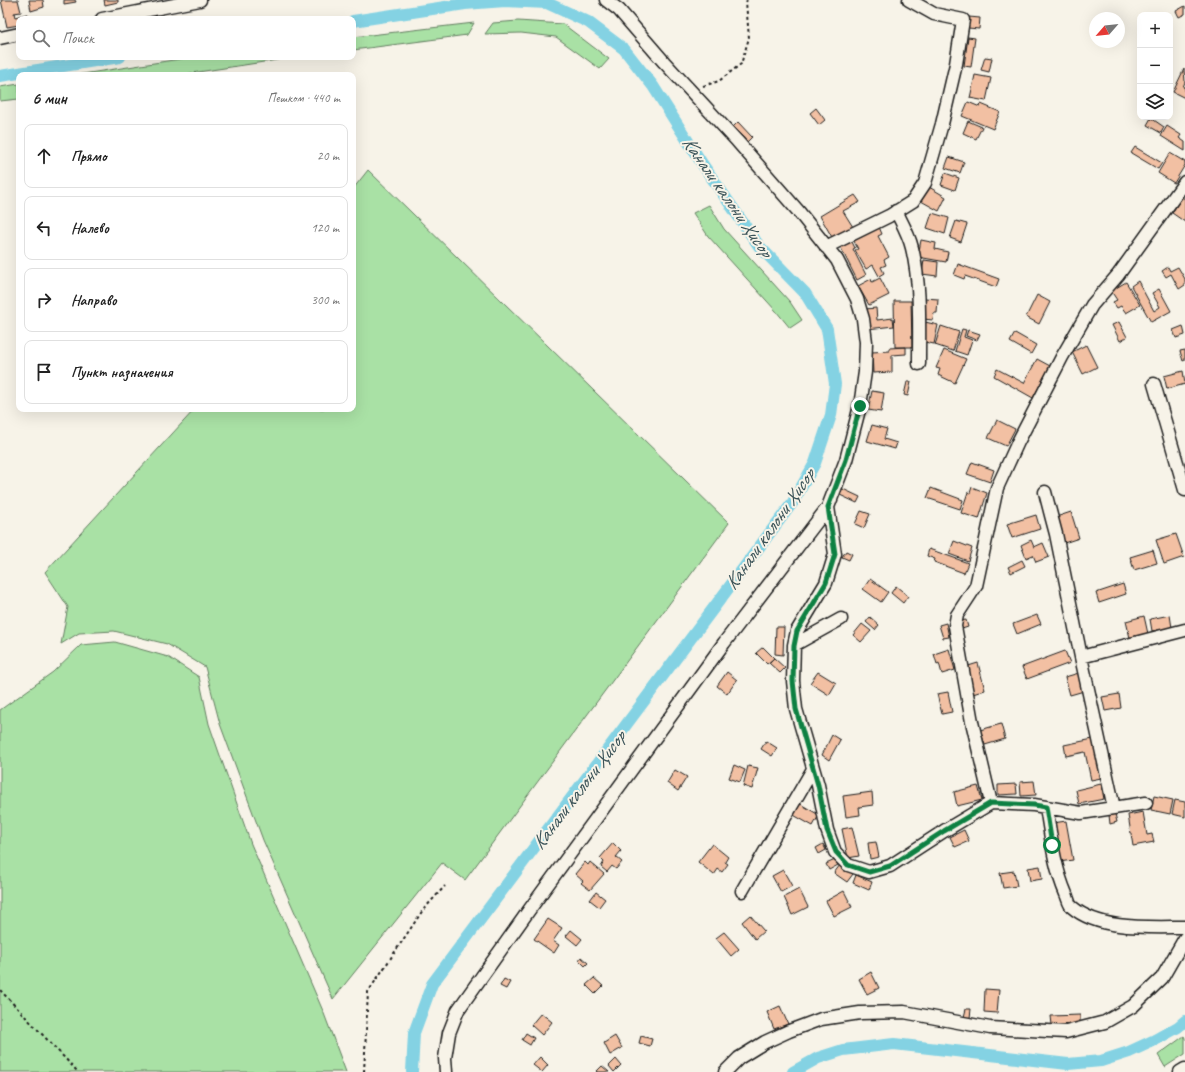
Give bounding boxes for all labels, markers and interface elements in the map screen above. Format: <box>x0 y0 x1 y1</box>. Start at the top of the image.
north arrow <box>1089 12 1125 48</box>
map controls <box>1137 12 1173 120</box>
button: + <box>1137 12 1173 48</box>
search box <box>16 16 356 60</box>
icon: search <box>30 27 52 49</box>
text: Поиск <box>62 29 94 48</box>
button: − <box>1137 48 1173 84</box>
button: layers <box>1137 84 1173 120</box>
text: 6 мин <box>32 88 67 109</box>
text: Пешком · 440 m <box>267 90 340 106</box>
water label: Канали калони Ҳисор <box>677 131 780 264</box>
icon: ahead <box>33 145 55 167</box>
text: Прямо <box>71 147 107 166</box>
text: 20 m <box>317 148 339 164</box>
icon: left <box>33 217 55 239</box>
text: Налево <box>71 219 109 238</box>
text: 120 m <box>311 220 339 236</box>
icon: right <box>33 289 55 311</box>
text: Направо <box>71 291 117 310</box>
text: 300 m <box>311 292 339 308</box>
icon: arrive <box>33 361 55 383</box>
text: Пункт назначения <box>71 363 173 382</box>
route end <box>851 397 869 415</box>
water label: Канали калони Ҳисор <box>718 461 822 595</box>
water label: Канали калони Ҳисор <box>526 723 633 854</box>
route start <box>1043 836 1061 854</box>

